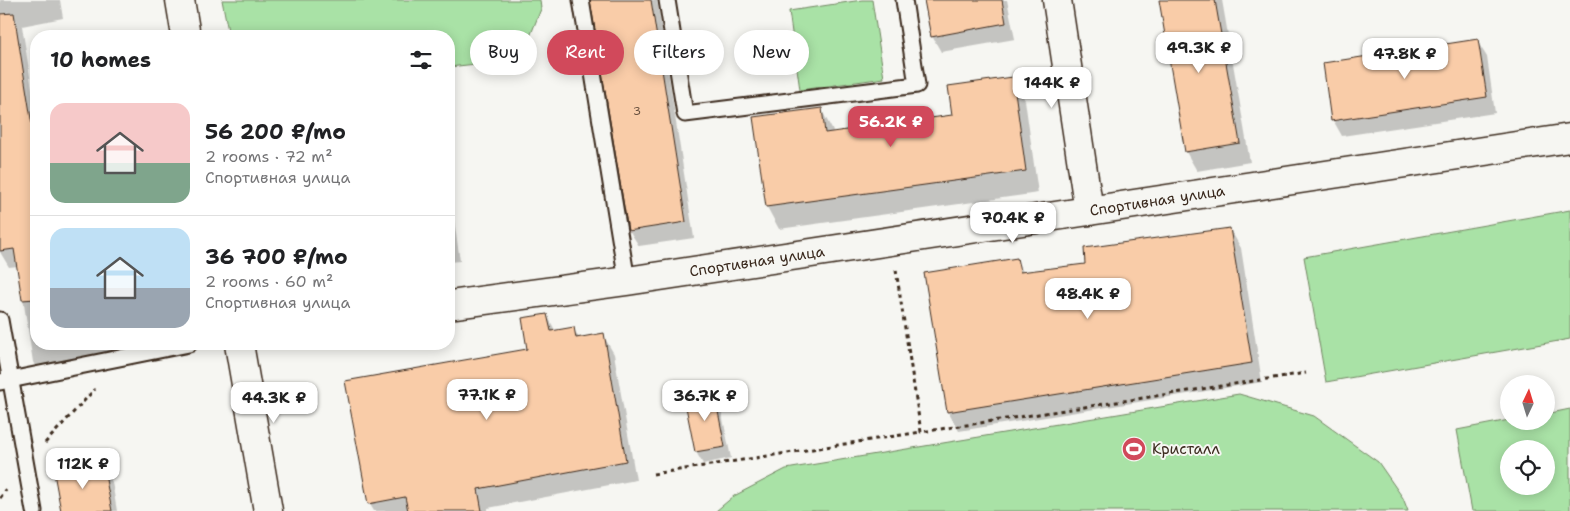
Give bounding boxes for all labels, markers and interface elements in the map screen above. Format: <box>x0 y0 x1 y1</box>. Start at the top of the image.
chip: Buy <box>470 30 537 75</box>
chip: Rent <box>547 30 624 75</box>
chip: Filters <box>634 30 724 75</box>
chip: New <box>734 30 809 75</box>
pin: 49.3K ₽ <box>1153 32 1245 74</box>
text: 49.3K ₽ <box>1167 37 1231 58</box>
pin: 47.8K ₽ <box>1359 38 1451 80</box>
text: 47.8K ₽ <box>1373 43 1437 64</box>
text: 10 homes <box>50 46 151 74</box>
icon: filters <box>407 46 435 74</box>
pin: 144K ₽ <box>1011 66 1093 109</box>
text: 144K ₽ <box>1024 72 1080 93</box>
house number: 3 <box>633 103 641 119</box>
pin: 56.2K ₽ <box>845 106 937 148</box>
text: 56.2K ₽ <box>859 111 923 132</box>
text: 56 200 ₽/mo <box>205 118 346 146</box>
icon: home <box>90 123 150 183</box>
text: 2 rooms · 72 m² <box>205 146 333 167</box>
text: Спортивная улица <box>205 167 350 188</box>
street label: Спортивная улица <box>1088 180 1227 221</box>
pin: 70.4K ₽ <box>967 202 1059 244</box>
text: 70.4K ₽ <box>981 207 1045 228</box>
street label: Спортивная улица <box>688 241 827 281</box>
text: 36 700 ₽/mo <box>205 243 348 271</box>
icon: home <box>90 248 150 308</box>
text: 2 rooms · 60 m² <box>205 271 333 292</box>
pin: 48.4K ₽ <box>1042 278 1134 320</box>
text: 48.4K ₽ <box>1056 283 1120 304</box>
text: Спортивная улица <box>205 292 350 313</box>
north arrow <box>1500 375 1555 430</box>
map controls <box>1500 375 1555 495</box>
pin: 77.1K ₽ <box>441 378 533 421</box>
pin: 36.7K ₽ <box>659 380 751 422</box>
pin: 44.3K ₽ <box>228 382 320 424</box>
text: 77.1K ₽ <box>458 384 516 405</box>
text: 36.7K ₽ <box>673 385 737 406</box>
text: 44.3K ₽ <box>242 387 306 408</box>
sports icon: Кристалл <box>1121 436 1147 462</box>
place label: Кристалл <box>1152 439 1221 459</box>
button: locate <box>1500 440 1555 495</box>
pin: 112K ₽ <box>42 448 124 490</box>
text: 112K ₽ <box>57 453 109 474</box>

